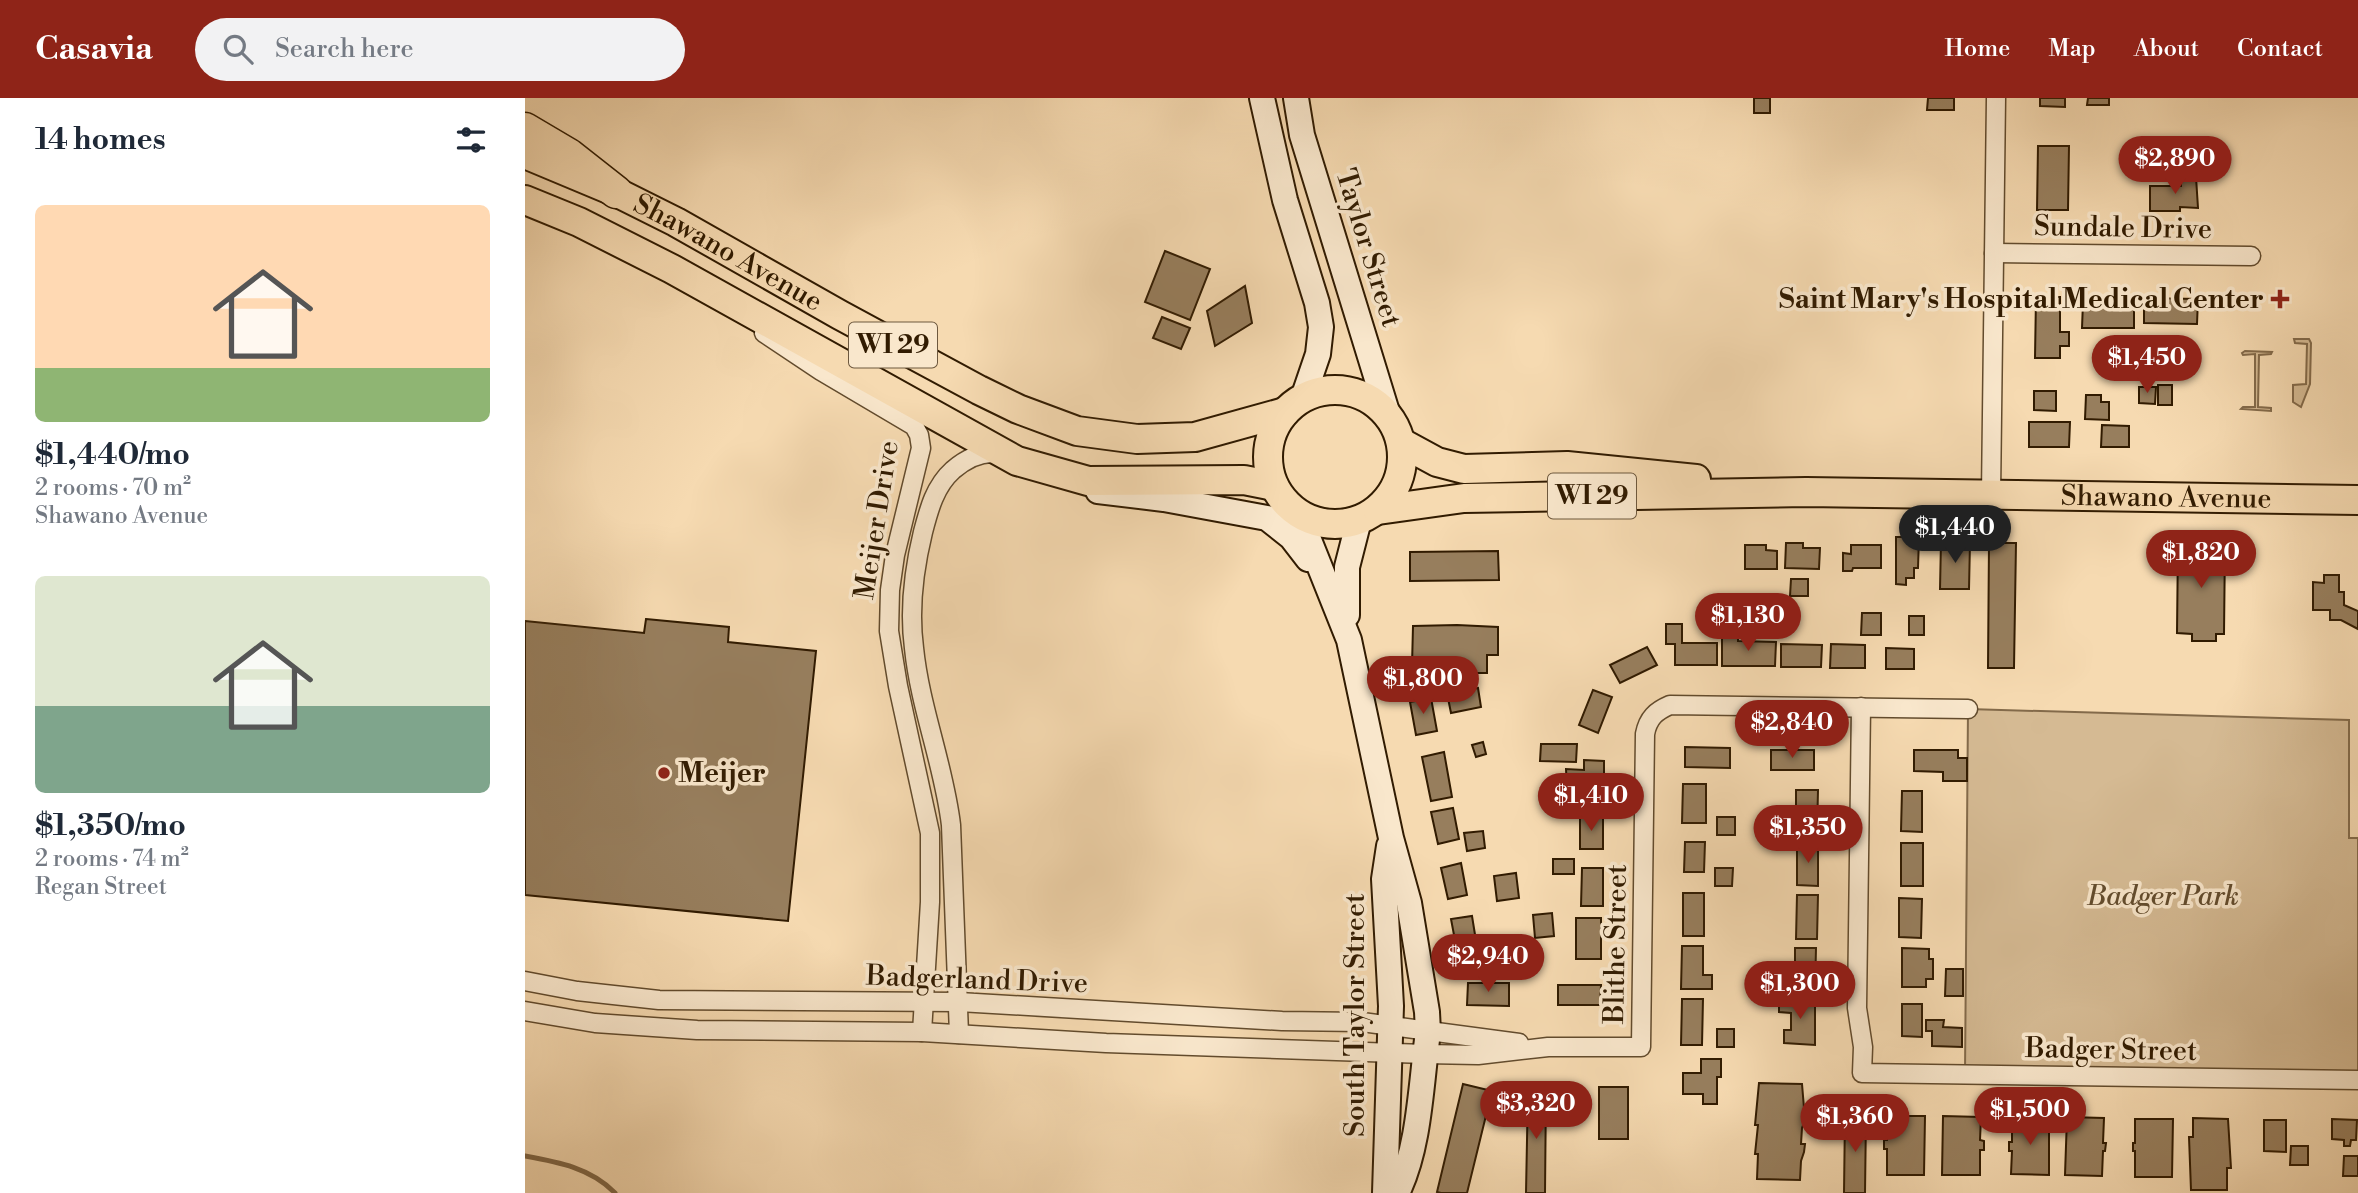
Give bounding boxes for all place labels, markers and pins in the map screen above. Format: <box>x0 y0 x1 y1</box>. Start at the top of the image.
pin: $2,890 <box>2118 136 2232 196</box>
place label: Saint Mary's Hospital Medical Center <box>1779 282 2264 317</box>
marker: Saint Mary's Hospital Medical Center <box>2270 289 2290 309</box>
pin: $1,450 <box>2090 336 2204 395</box>
pin: $1,440 <box>1898 505 2012 565</box>
pin: $1,820 <box>2144 531 2258 590</box>
pin: $1,130 <box>1691 594 1805 653</box>
pin: $1,800 <box>1366 656 1480 716</box>
pin: $2,840 <box>1735 700 1849 760</box>
place label: Meijer <box>678 756 766 791</box>
marker: Meijer <box>656 765 672 781</box>
pin: $1,410 <box>1534 774 1648 833</box>
pin: $1,350 <box>1751 806 1865 865</box>
pin: $2,940 <box>1431 934 1545 994</box>
pin: $1,300 <box>1743 962 1857 1021</box>
pin: $3,320 <box>1479 1082 1593 1141</box>
pin: $1,500 <box>1973 1088 2087 1147</box>
pin: $1,360 <box>1798 1094 1912 1154</box>

